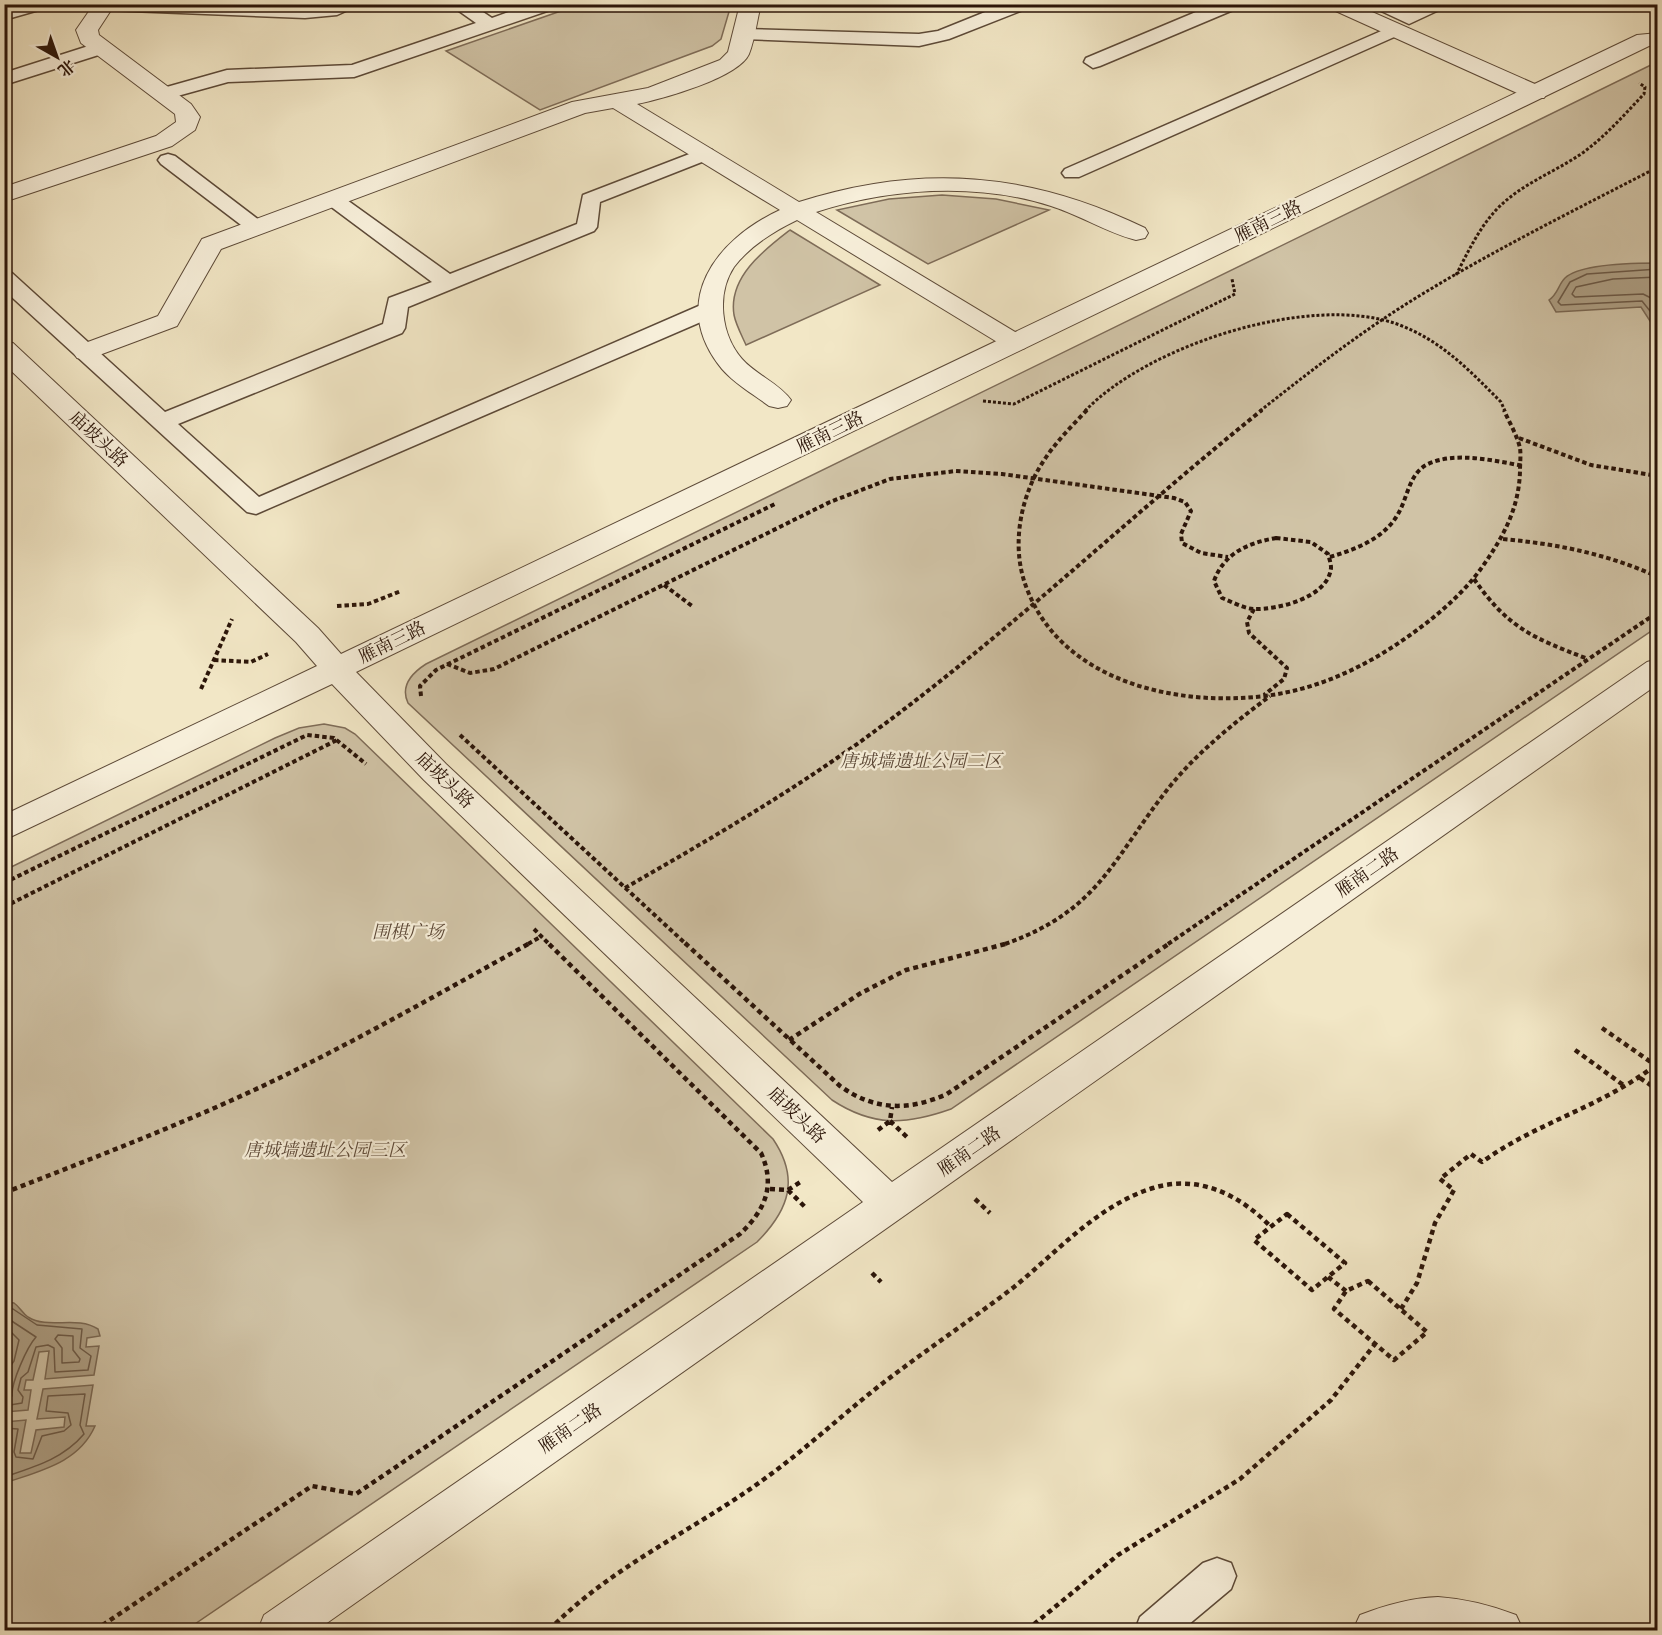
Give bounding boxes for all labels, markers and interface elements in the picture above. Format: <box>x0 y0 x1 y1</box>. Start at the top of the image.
north arrow <box>27 27 87 87</box>
text: 北 <box>53 54 79 81</box>
street label: 雁南三路 <box>1230 194 1306 248</box>
street label: 雁南三路 <box>792 405 868 459</box>
street label: 庙坡头路 <box>64 406 134 472</box>
street label: 雁南三路 <box>354 615 430 669</box>
street label: 庙坡头路 <box>411 746 479 814</box>
park label: 唐城墙遗址公园二区 <box>840 749 1004 773</box>
street label: 雁南二路 <box>1331 842 1403 902</box>
park label: 围棋广场 <box>372 920 446 944</box>
street label: 庙坡头路 <box>763 1081 831 1149</box>
street label: 雁南二路 <box>933 1121 1005 1181</box>
park label: 唐城墙遗址公园三区 <box>244 1138 408 1162</box>
street label: 雁南二路 <box>534 1398 606 1458</box>

